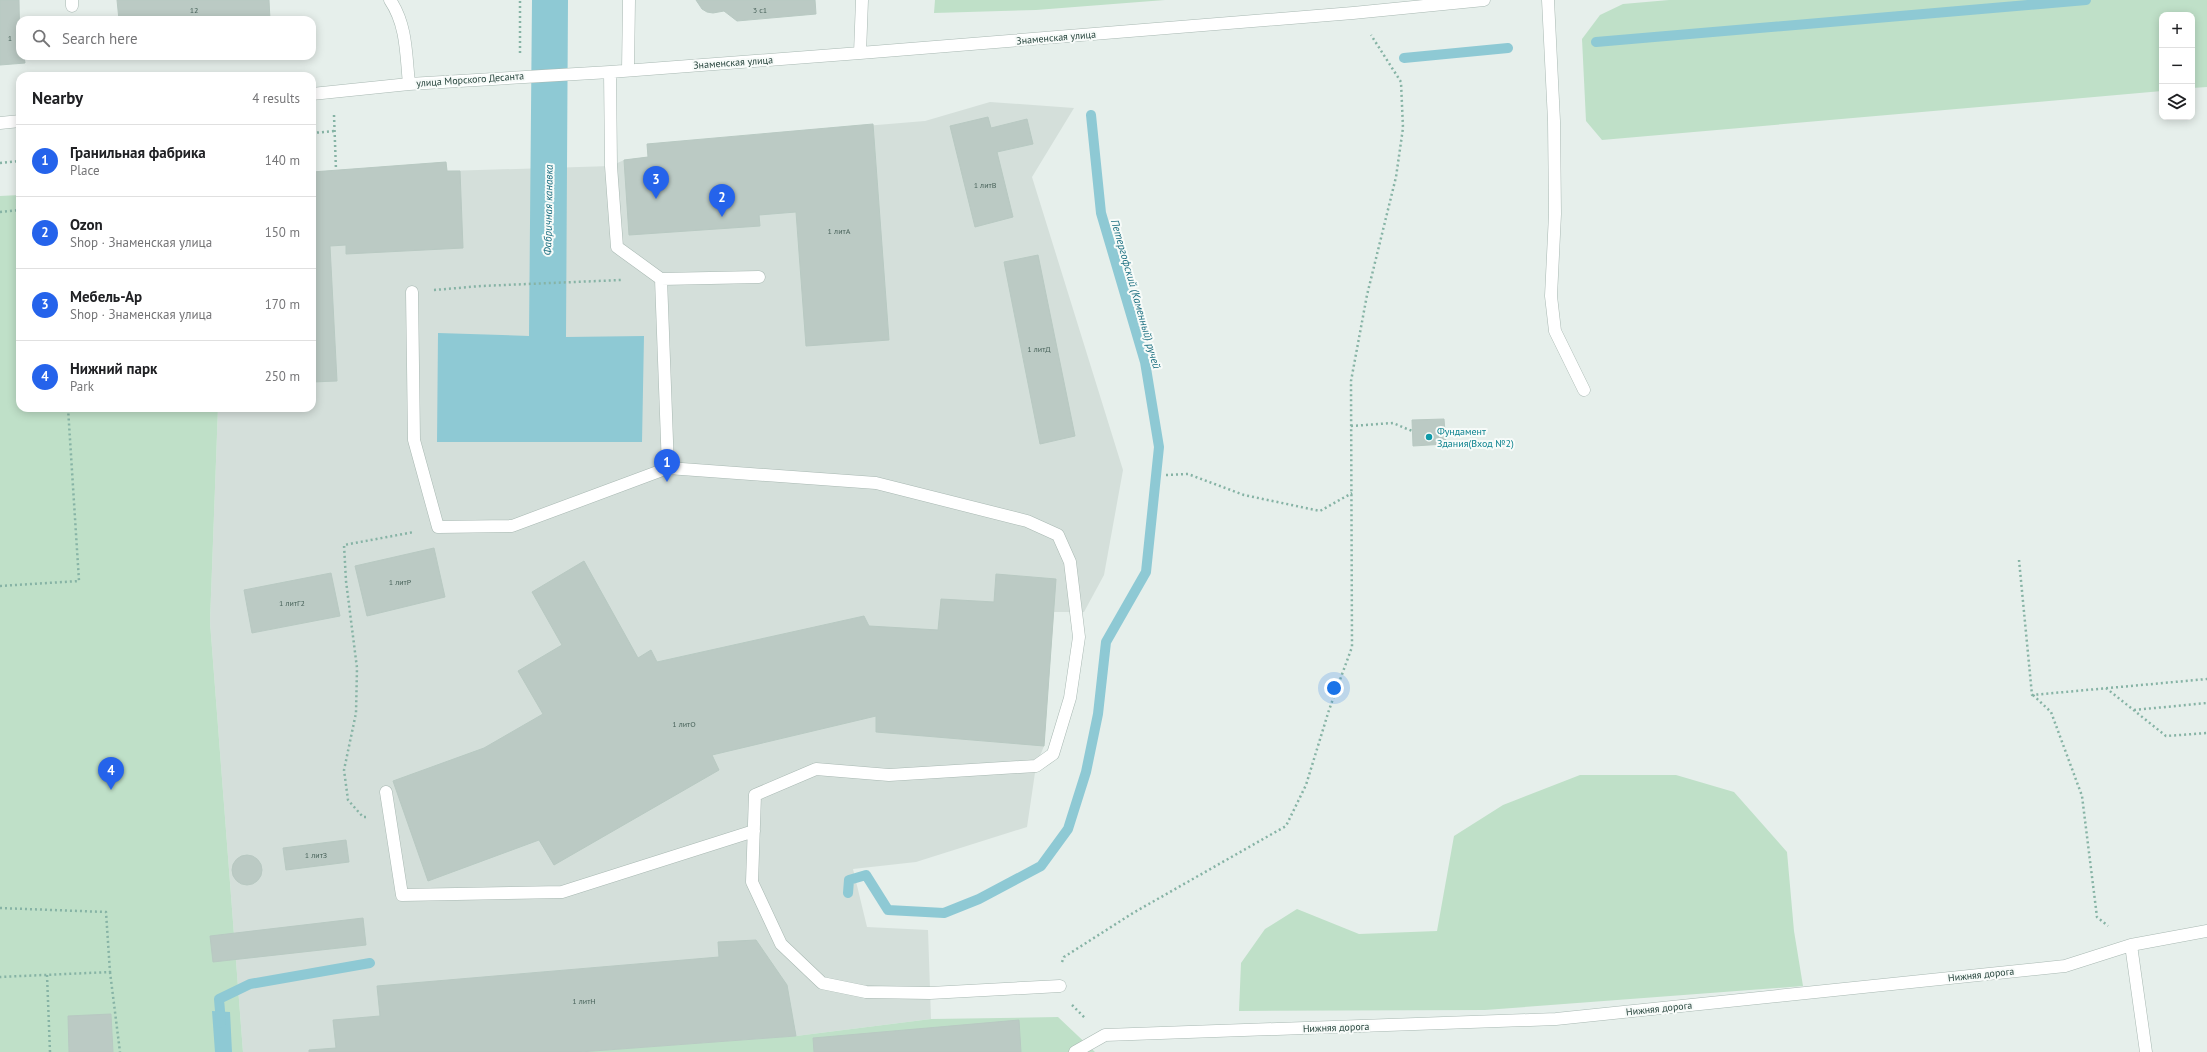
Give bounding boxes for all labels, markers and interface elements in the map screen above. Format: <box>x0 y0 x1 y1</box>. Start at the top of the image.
house number: 12 <box>190 5 198 15</box>
house number: 3 с1 <box>753 5 767 15</box>
map controls <box>2159 12 2195 120</box>
button: + <box>2159 12 2195 48</box>
search box <box>16 16 316 60</box>
icon: search <box>30 27 52 49</box>
street label: Знаменская улица <box>1016 28 1096 47</box>
text: Search here <box>62 29 138 48</box>
house number: 1 <box>8 33 12 43</box>
button: − <box>2159 48 2195 84</box>
street label: Знаменская улица <box>693 53 773 72</box>
street label: улица Морского Десанта <box>416 69 524 90</box>
button: layers <box>2159 84 2195 120</box>
text: Nearby <box>32 87 83 109</box>
text: 4 results <box>252 90 300 107</box>
text: Гранильная фабрика <box>70 143 206 162</box>
text: 1 <box>41 152 49 169</box>
text: 140 m <box>265 152 300 169</box>
text: Place <box>70 162 100 179</box>
water label: Фабричная канавка <box>540 164 556 256</box>
pin: 3 <box>643 166 669 199</box>
house number: 1 литВ <box>974 180 997 190</box>
pin: 2 <box>709 184 735 217</box>
text: Ozon <box>70 215 103 234</box>
water label: Петергофский (Каменный) ручей <box>1108 218 1164 371</box>
text: 2 <box>41 224 49 241</box>
text: 150 m <box>265 224 300 241</box>
house number: 1 литА <box>828 226 851 236</box>
text: Shop · Знаменская улица <box>70 234 212 251</box>
text: Мебель-Ар <box>70 287 142 306</box>
text: 3 <box>41 296 49 313</box>
text: 170 m <box>265 296 300 313</box>
text: Shop · Знаменская улица <box>70 306 212 323</box>
house number: 1 литД <box>1027 344 1051 354</box>
text: Нижний парк <box>70 359 157 378</box>
text: 4 <box>41 368 49 385</box>
text: 250 m <box>265 368 300 385</box>
text: Park <box>70 378 94 395</box>
place label: Фундамент Здания(Вход №2) <box>1437 425 1514 450</box>
marker: Фундамент Здания(Вход №2) <box>1424 432 1434 442</box>
pin: 1 <box>654 449 680 482</box>
house number: 1 литР <box>389 577 412 587</box>
house number: 1 литГ2 <box>279 598 305 608</box>
your location <box>1324 678 1344 698</box>
house number: 1 литО <box>672 719 696 729</box>
pin: 4 <box>98 757 124 790</box>
house number: 1 литЗ <box>305 850 327 860</box>
street label: Нижняя дорога <box>1947 965 2015 984</box>
house number: 1 литН <box>572 996 596 1006</box>
street label: Нижняя дорога <box>1625 999 1693 1018</box>
street label: Нижняя дорога <box>1303 1020 1370 1035</box>

